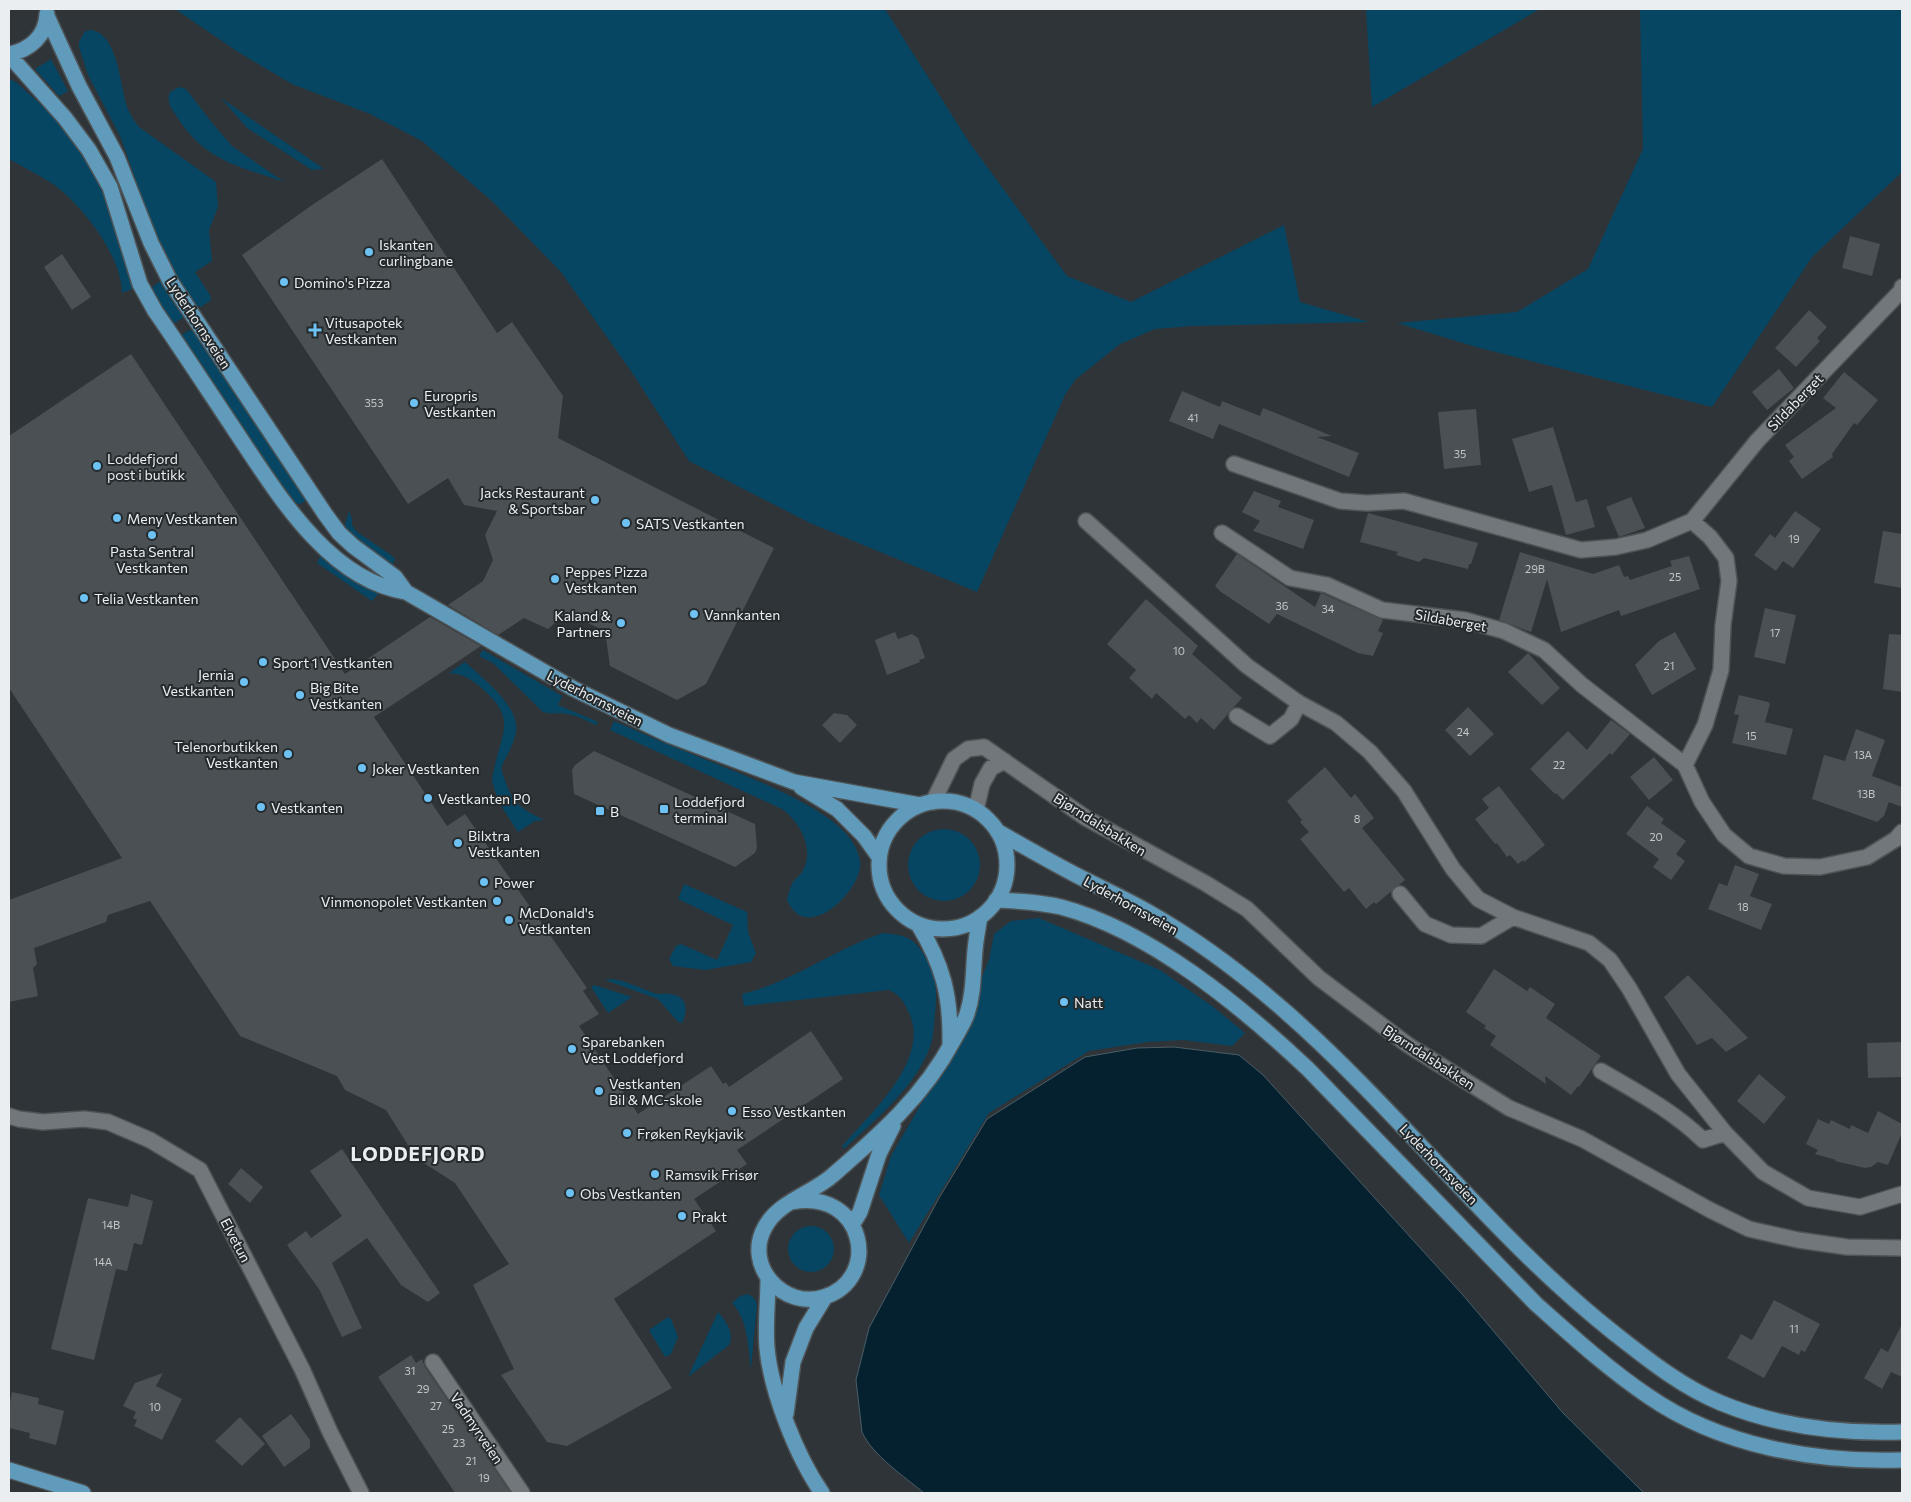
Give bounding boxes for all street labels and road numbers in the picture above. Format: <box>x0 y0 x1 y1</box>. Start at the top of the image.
street label: Lyderhornsveien <box>163 274 235 372</box>
street label: Sildaberget <box>1764 370 1826 434</box>
street label: Sildaberget <box>1414 605 1488 635</box>
street label: Lyderhornsveien <box>544 667 646 729</box>
street label: Bjørndalsbakken <box>1051 789 1149 859</box>
street label: Lyderhornsveien <box>1081 872 1181 938</box>
street label: Bjørndalsbakken <box>1380 1021 1478 1093</box>
street label: Lyderhornsveien <box>1396 1120 1482 1208</box>
street label: Elvetun <box>217 1215 255 1265</box>
street label: Vadmyrveien <box>447 1389 507 1467</box>

